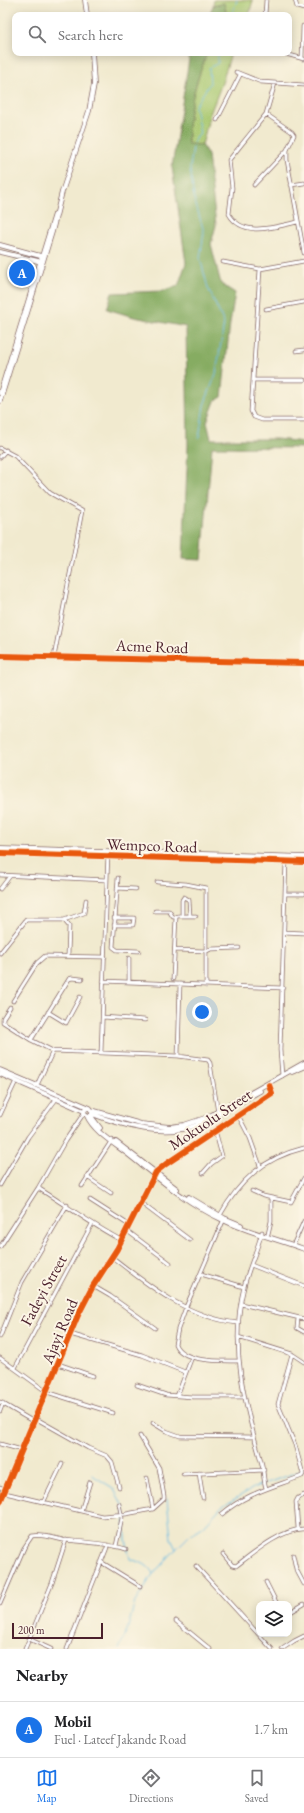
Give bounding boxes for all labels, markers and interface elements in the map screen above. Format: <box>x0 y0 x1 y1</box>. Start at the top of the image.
search box <box>12 12 292 56</box>
icon: search <box>26 23 48 45</box>
text: Search here <box>58 25 123 44</box>
pin: A <box>9 258 35 288</box>
street label: Acme Road <box>114 635 190 658</box>
street label: Wempco Road <box>106 833 199 858</box>
your location <box>192 1002 212 1022</box>
street label: Mokuolu Street <box>165 1084 256 1155</box>
street label: Fadeyi Street <box>15 1251 71 1329</box>
street label: Ajayi Road <box>36 1295 83 1368</box>
map controls <box>256 1601 292 1637</box>
button: layers <box>256 1601 292 1637</box>
scale bar <box>12 1621 103 1640</box>
text: 200 m <box>18 1623 45 1637</box>
text: Nearby <box>16 1664 68 1686</box>
text: Mobil <box>54 1712 91 1731</box>
text: A <box>24 1721 34 1738</box>
text: 1.7 km <box>254 1721 288 1738</box>
text: Fuel · Lateef Jakande Road <box>54 1731 186 1748</box>
tab: Map <box>36 1767 58 1805</box>
tab: Directions <box>129 1767 173 1805</box>
tab: Saved <box>245 1767 268 1805</box>

